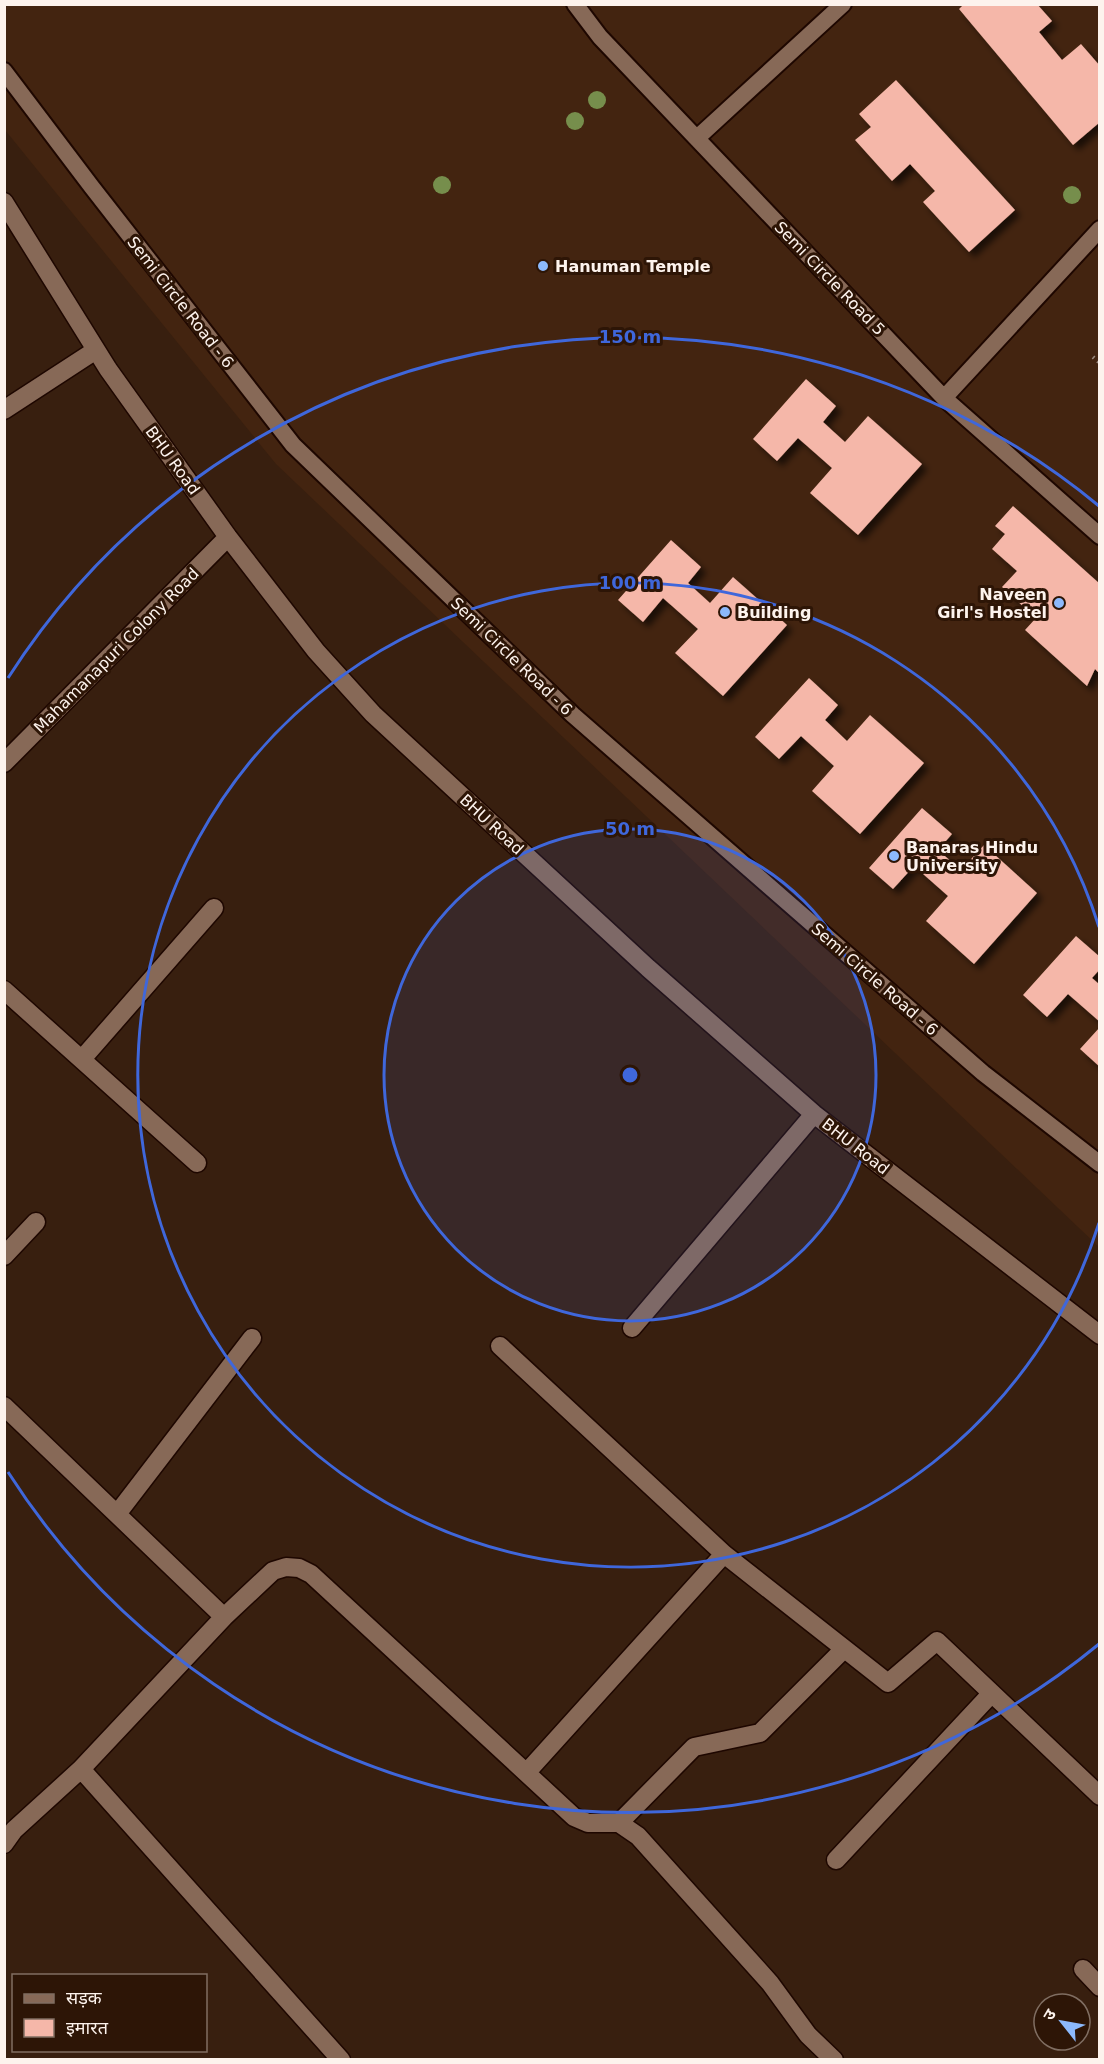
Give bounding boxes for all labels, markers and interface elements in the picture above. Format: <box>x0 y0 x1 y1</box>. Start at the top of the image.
street label: Semi Circle Road 5 <box>771 218 889 339</box>
street label: Semi Circle Road - 6 <box>123 233 238 372</box>
place label: Hanuman Temple <box>555 257 711 276</box>
marker: Hanuman Temple <box>536 259 550 273</box>
text: 150 m <box>599 326 661 347</box>
street label: BHU Road <box>141 422 204 498</box>
street label: Mahamanapuri Colony Road <box>30 564 203 737</box>
text: 100 m <box>599 572 661 593</box>
place label: Naveen Girl's Hostel <box>937 585 1047 622</box>
street label: Semi Circle Road - 6 <box>447 593 576 719</box>
marker: Naveen Girl's Hostel <box>1052 596 1066 610</box>
place label: Building <box>737 603 811 622</box>
marker: Building <box>718 605 732 619</box>
street label: BHU Road <box>456 790 527 859</box>
text: 50 m <box>605 818 655 839</box>
place label: Banaras Hindu University <box>906 838 1038 875</box>
marker: Banaras Hindu University <box>887 849 901 863</box>
street label: Semi Circle Road - 6 <box>808 919 942 1039</box>
centre of rings <box>620 1065 640 1085</box>
street label: BHU Road <box>818 1114 893 1178</box>
legend <box>12 1974 207 2052</box>
text: सड़क <box>66 1987 103 2008</box>
north arrow <box>1032 1992 1092 2052</box>
text: उ <box>1039 2005 1060 2023</box>
text: इमारत <box>66 2017 109 2038</box>

